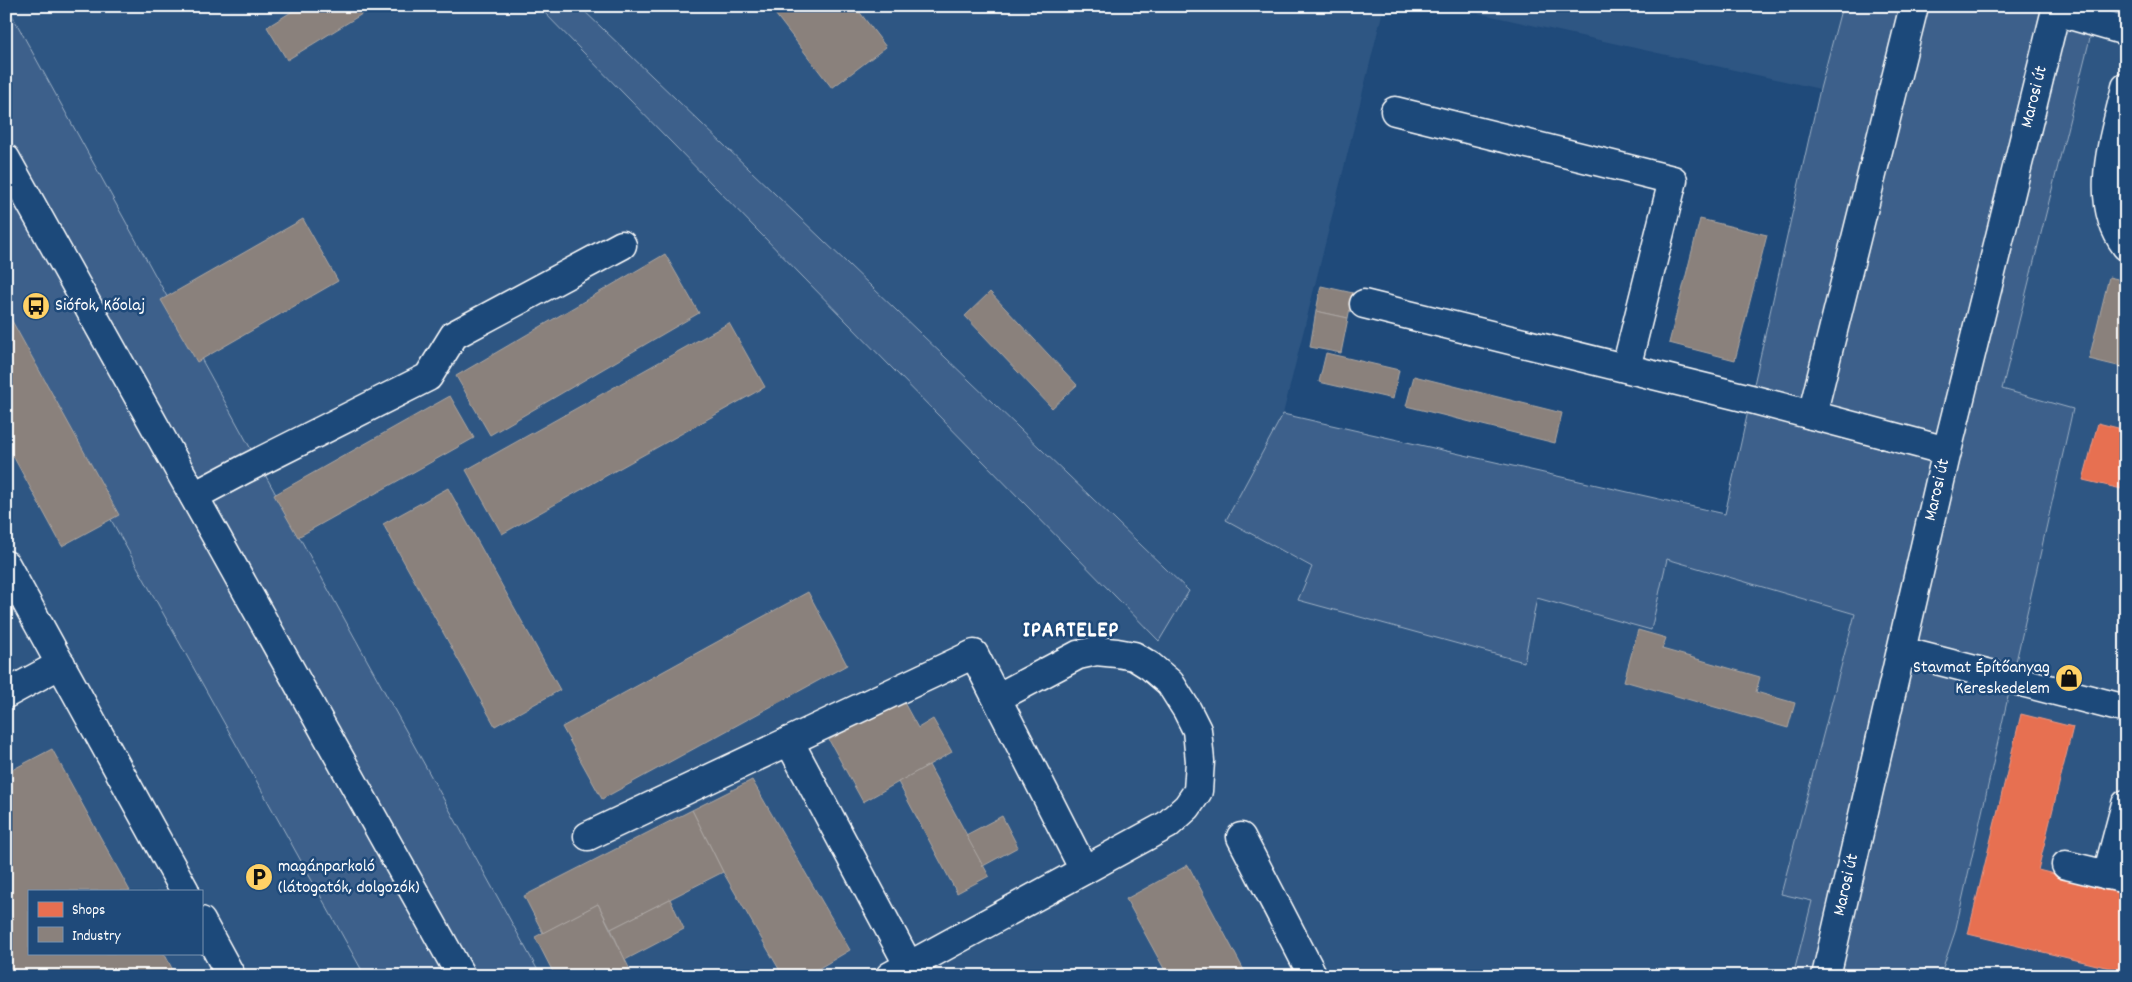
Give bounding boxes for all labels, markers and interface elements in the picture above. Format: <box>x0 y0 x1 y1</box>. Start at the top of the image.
street label: Marosi út <box>2015 63 2055 131</box>
bus stop icon: Siófok, Kőolaj <box>21 291 51 321</box>
place label: Siófok, Kőolaj <box>55 294 145 319</box>
street label: Marosi út <box>1919 456 1957 524</box>
district label: IPARTELEP <box>1023 616 1119 647</box>
place label: Stavmat Építőanyag Kereskedelem <box>1913 656 2050 702</box>
shop icon: Stavmat Építőanyag Kereskedelem <box>2054 663 2084 693</box>
street label: Marosi út <box>1828 851 1866 919</box>
place label: magánparkoló (látogatók, dolgozók) <box>278 855 420 901</box>
parking icon: magánparkoló (látogatók, dolgozók) <box>244 862 274 892</box>
legend <box>28 890 202 954</box>
text: Shops <box>72 900 105 922</box>
text: Industry <box>72 926 121 948</box>

